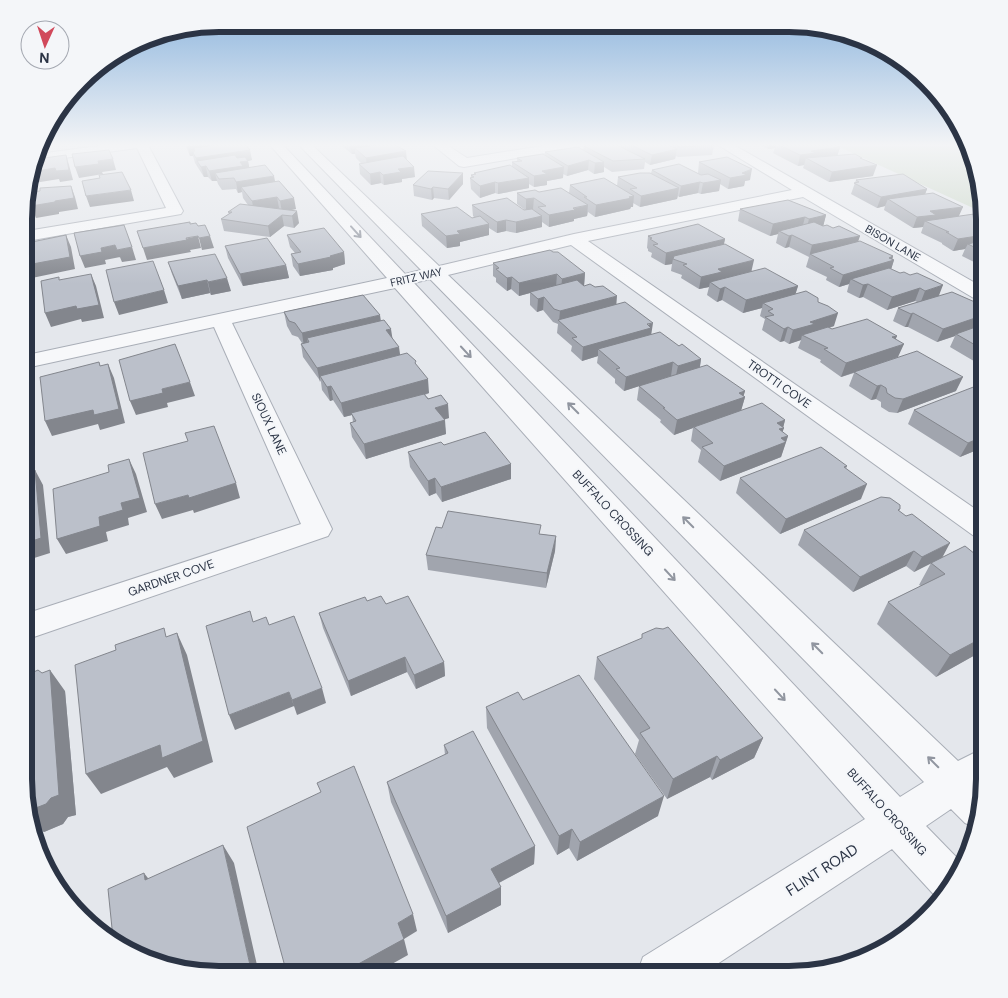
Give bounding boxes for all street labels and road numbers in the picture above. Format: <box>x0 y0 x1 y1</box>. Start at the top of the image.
street label: BISON LANE <box>863 222 923 264</box>
street label: FRITZ WAY <box>389 264 444 290</box>
street label: TROTTI COVE <box>744 356 814 412</box>
street label: SIOUX LANE <box>248 390 290 458</box>
street label: BUFFALO CROSSING <box>569 467 657 559</box>
street label: GARDNER COVE <box>126 556 216 600</box>
street label: BUFFALO CROSSING <box>844 765 930 859</box>
street label: FLINT ROAD <box>782 839 862 901</box>

